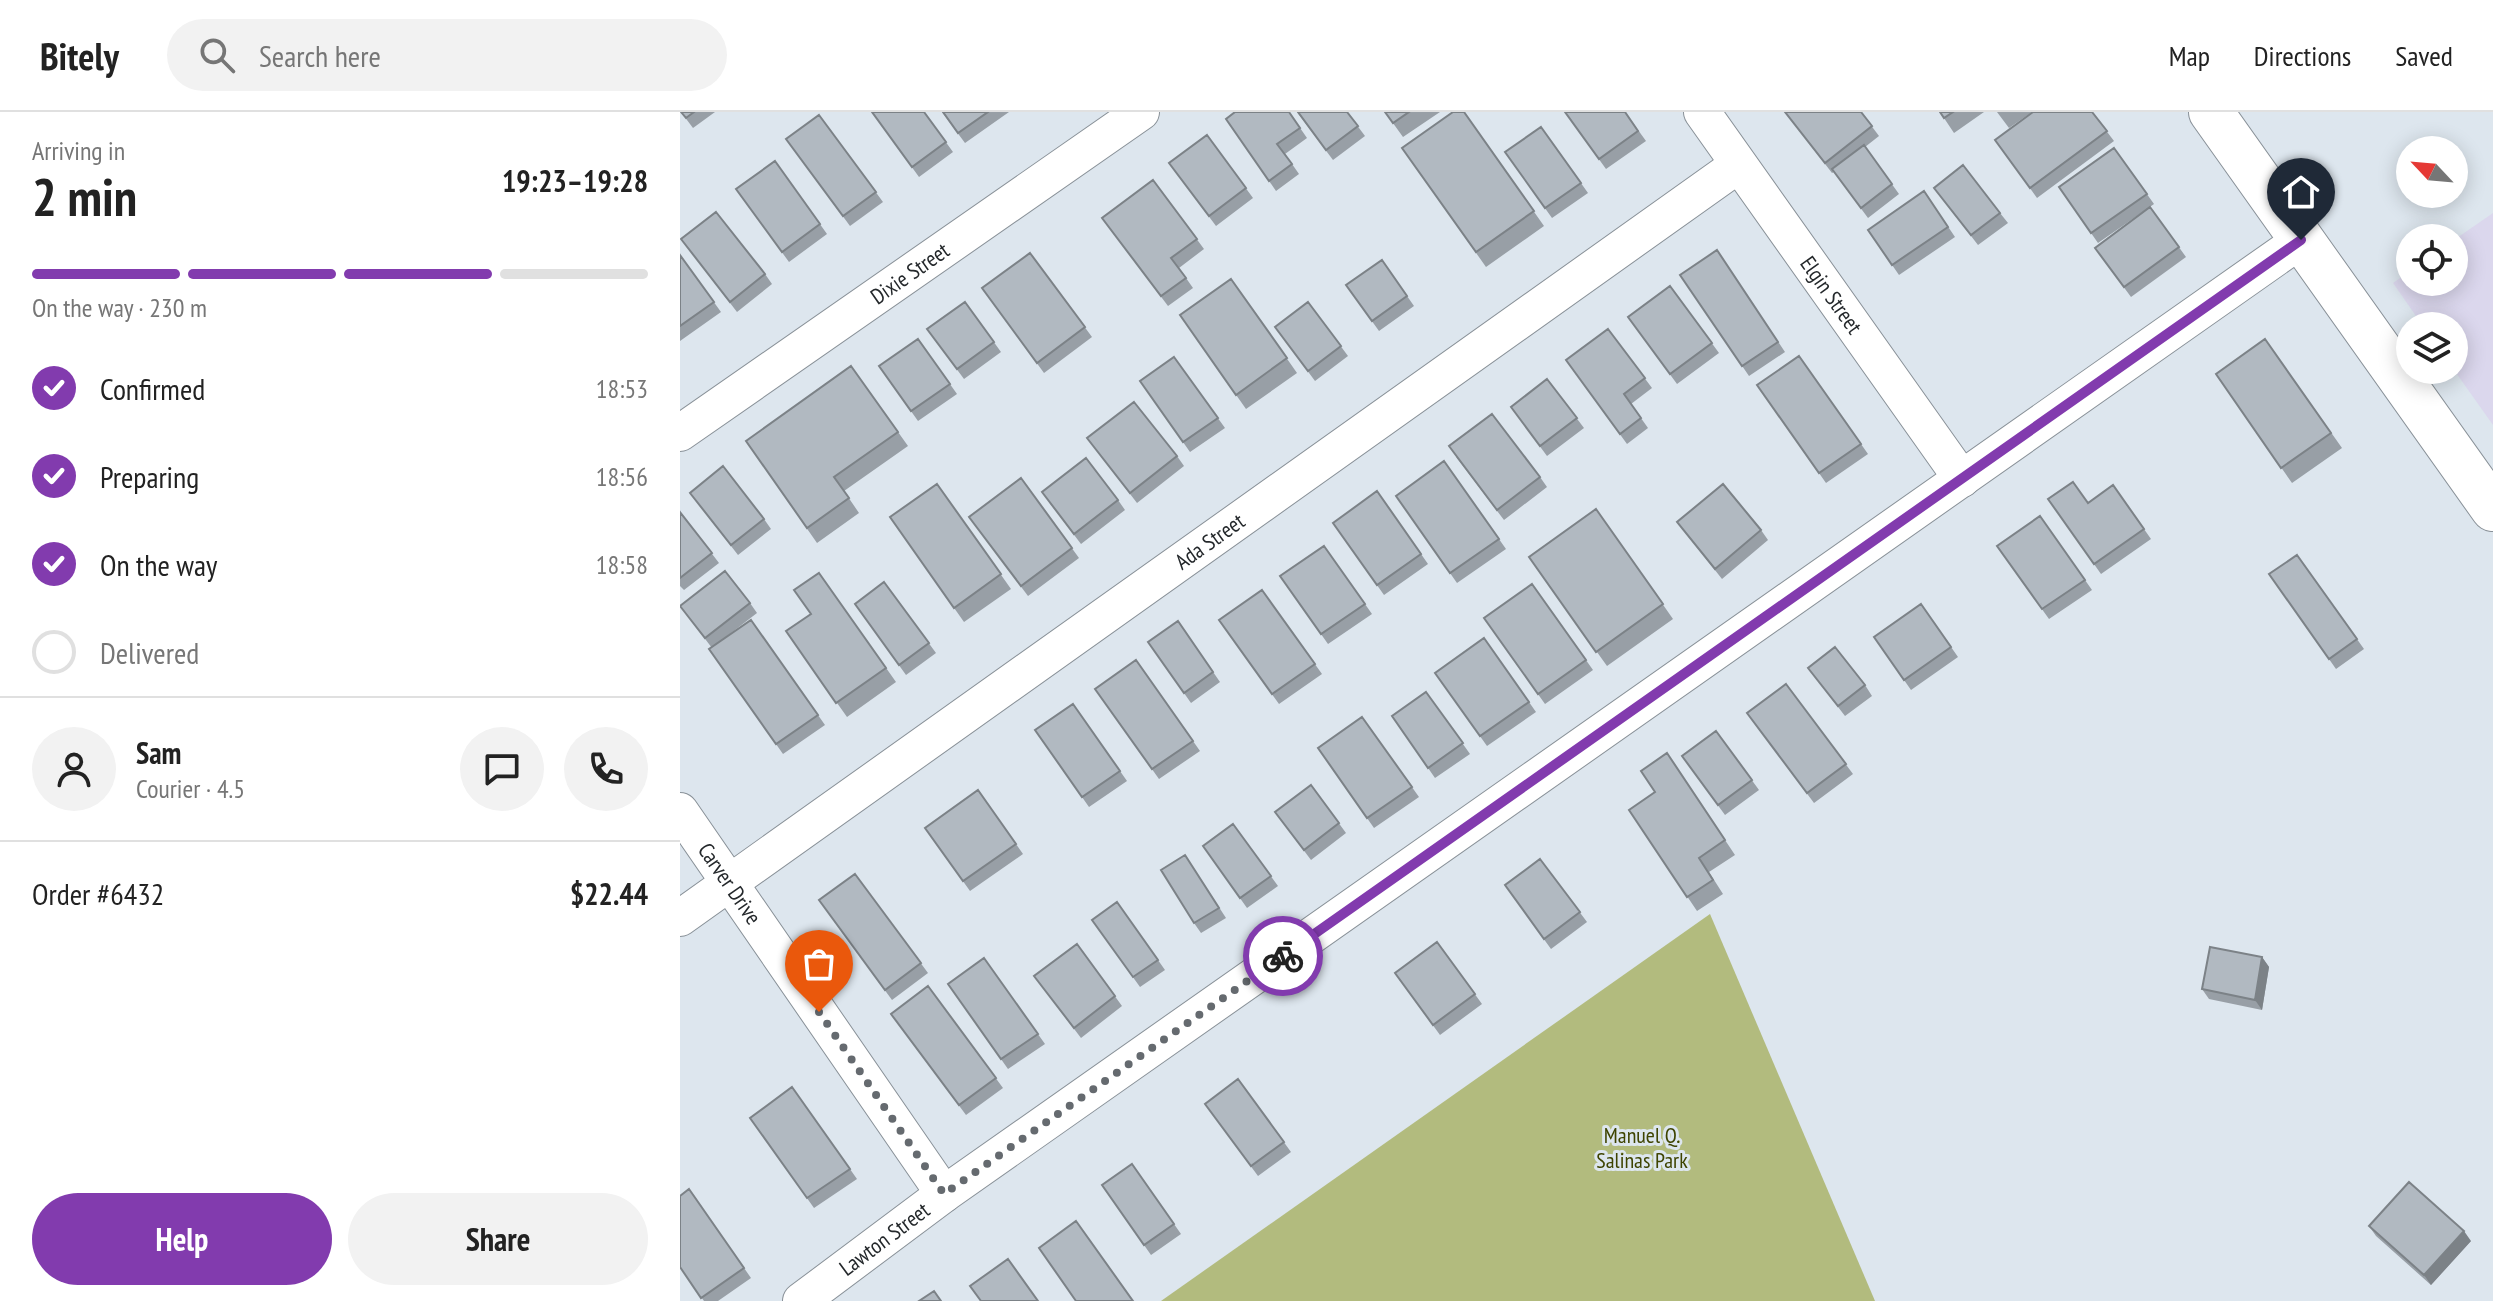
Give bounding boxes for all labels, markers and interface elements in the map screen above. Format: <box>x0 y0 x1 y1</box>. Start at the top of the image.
search box <box>167 19 727 91</box>
text: Bitely <box>40 31 119 80</box>
icon: search <box>195 33 239 77</box>
text: Search here <box>259 36 381 75</box>
text: Map <box>2169 37 2210 74</box>
text: Directions <box>2254 37 2351 74</box>
text: Saved <box>2395 37 2453 74</box>
text: Arriving in <box>32 134 125 167</box>
north arrow <box>2396 136 2468 208</box>
map controls <box>2396 136 2468 384</box>
pin <box>2267 158 2335 240</box>
text: 19:23–19:28 <box>502 161 648 200</box>
text: 2 min <box>32 163 137 230</box>
icon: home <box>2279 170 2323 214</box>
button: locate <box>2396 224 2468 296</box>
street label: Dixie Street <box>865 236 955 310</box>
street label: Elgin Street <box>1794 250 1869 339</box>
text: On the way · 230 m <box>32 291 207 324</box>
button: layers <box>2396 312 2468 384</box>
icon: check <box>32 366 76 410</box>
text: Confirmed <box>100 369 205 408</box>
text: 18:53 <box>596 372 648 405</box>
icon: check <box>32 454 76 498</box>
text: Preparing <box>100 457 199 496</box>
text: 18:56 <box>596 460 648 493</box>
street label: Ada Street <box>1169 507 1250 575</box>
icon: check <box>32 542 76 586</box>
text: On the way <box>100 545 217 584</box>
text: 18:58 <box>596 548 648 581</box>
text: Delivered <box>100 633 199 672</box>
button: person <box>32 727 116 811</box>
button: chat <box>460 727 544 811</box>
button: phone <box>564 727 648 811</box>
text: Sam <box>136 733 181 772</box>
text: Courier · 4.5 <box>136 772 245 805</box>
street label: Carver Drive <box>692 837 768 930</box>
text: Order #6432 <box>32 874 164 913</box>
text: $22.44 <box>570 874 648 913</box>
courier <box>1243 916 1323 996</box>
pin <box>785 930 853 1012</box>
icon: bike <box>1261 934 1305 978</box>
icon: bag <box>797 942 841 986</box>
park label: Manuel Q. Salinas Park <box>1596 1121 1688 1174</box>
button: Help <box>32 1193 332 1285</box>
button: Share <box>348 1193 648 1285</box>
street label: Lawton Street <box>833 1196 935 1282</box>

